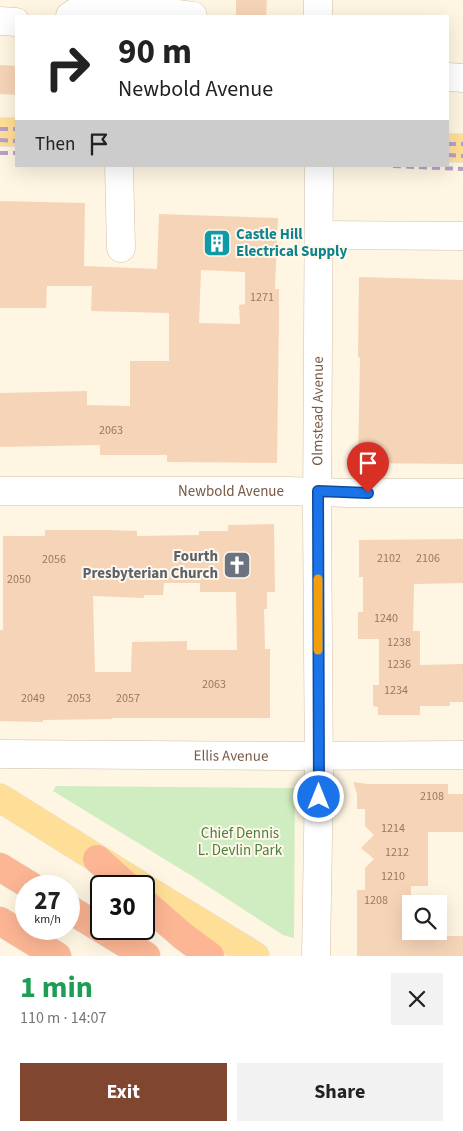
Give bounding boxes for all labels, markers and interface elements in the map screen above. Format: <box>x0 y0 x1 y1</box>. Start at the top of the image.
text: 90 m <box>118 27 192 77</box>
icon: right <box>35 35 100 100</box>
text: Newbold Avenue <box>118 73 273 105</box>
icon: arrive <box>85 130 113 158</box>
text: Then <box>35 131 75 158</box>
place label: Castle Hill Electrical Supply <box>236 224 347 262</box>
building icon: Castle Hill Electrical Supply <box>202 228 232 258</box>
house number: 1271 <box>250 289 274 306</box>
street label: Olmstead Avenue <box>307 356 328 466</box>
house number: 2063 <box>99 422 123 439</box>
pin <box>347 442 389 493</box>
icon: arrive <box>354 449 382 477</box>
street label: Newbold Avenue <box>178 481 284 502</box>
place label: Fourth Presbyterian Church <box>82 546 218 584</box>
church icon: Fourth Presbyterian Church <box>222 550 252 580</box>
house number: 2102 <box>377 550 401 567</box>
house number: 2106 <box>416 550 440 567</box>
house number: 2056 <box>42 551 66 568</box>
house number: 2050 <box>7 571 31 588</box>
house number: 1240 <box>374 610 398 627</box>
house number: 1238 <box>387 634 411 651</box>
house number: 1236 <box>387 656 411 673</box>
house number: 2063 <box>202 676 226 693</box>
house number: 1234 <box>384 682 408 699</box>
house number: 2049 <box>21 690 45 707</box>
house number: 2053 <box>67 690 91 707</box>
house number: 2057 <box>116 690 140 707</box>
street label: Ellis Avenue <box>193 745 269 766</box>
position arrow <box>292 770 344 822</box>
house number: 2108 <box>420 788 444 805</box>
house number: 1214 <box>381 820 405 837</box>
park label: Chief Dennis L. Devlin Park <box>198 823 283 861</box>
house number: 1212 <box>385 844 409 861</box>
house number: 1210 <box>381 868 405 885</box>
speed limit sign: 30 <box>90 875 155 940</box>
text: 27 <box>34 883 61 919</box>
house number: 1208 <box>364 892 388 909</box>
map controls <box>402 895 447 940</box>
button: search <box>402 895 447 940</box>
text: km/h <box>34 911 61 928</box>
text: 1 min <box>20 966 93 1009</box>
button: close <box>391 973 443 1025</box>
text: 110 m · 14:07 <box>20 1007 107 1029</box>
button: Exit <box>20 1063 227 1121</box>
button: Share <box>237 1063 443 1121</box>

